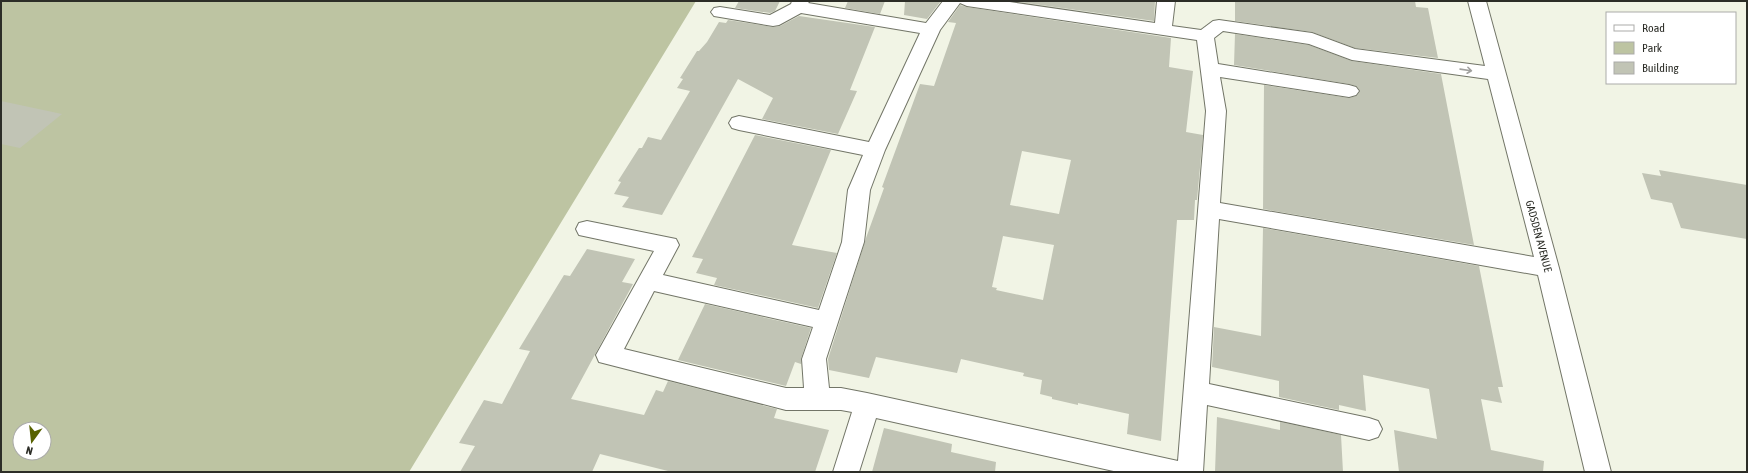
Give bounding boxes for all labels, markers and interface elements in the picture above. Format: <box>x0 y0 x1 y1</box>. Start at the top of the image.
legend <box>1606 12 1736 84</box>
text: Road <box>1642 21 1665 35</box>
text: Park <box>1642 41 1663 55</box>
text: Building <box>1642 61 1680 75</box>
one-way arrow <box>1459 66 1472 74</box>
street label: GADSDEN AVENUE <box>1524 199 1554 273</box>
north arrow <box>12 421 52 461</box>
text: N <box>25 444 34 457</box>

